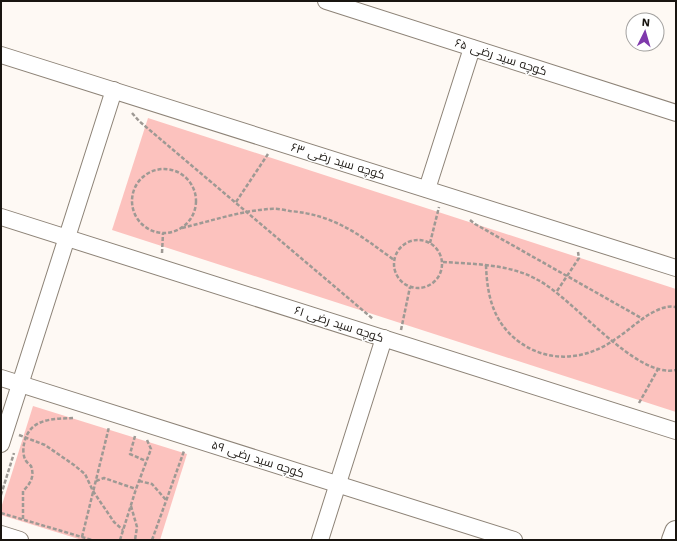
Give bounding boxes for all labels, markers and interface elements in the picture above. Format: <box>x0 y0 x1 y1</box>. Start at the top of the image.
north arrow <box>625 12 665 52</box>
text: N <box>641 16 650 29</box>
street label: کوچه سید رضی ۶۵ <box>453 35 549 80</box>
street label: کوچه سید رضی ۶۳ <box>289 140 387 184</box>
street label: کوچه سید رضی ۶۱ <box>292 303 386 347</box>
street label: کوچه سید رضی ۵۹ <box>209 437 306 482</box>

